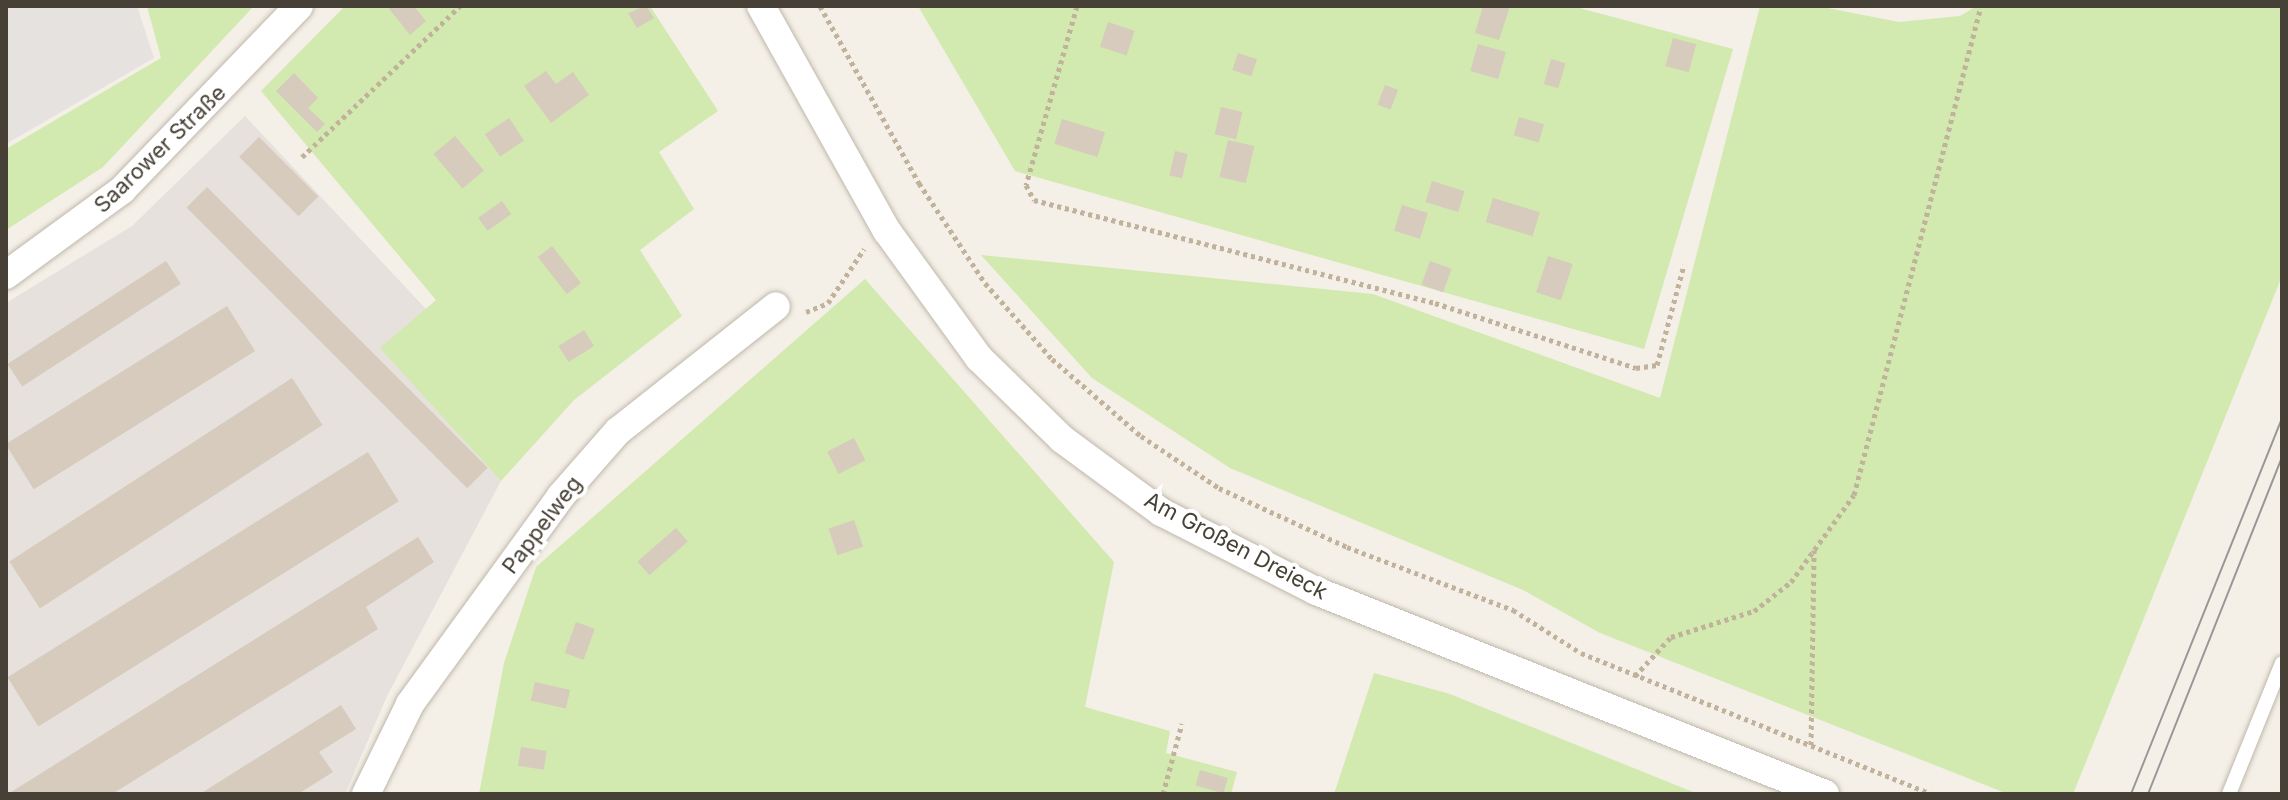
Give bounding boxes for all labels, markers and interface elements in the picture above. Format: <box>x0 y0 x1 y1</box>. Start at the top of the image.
street label: Saarower Straße <box>89 79 231 219</box>
street label: Pappelweg <box>497 471 587 579</box>
street label: Am Großen Dreieck <box>1140 487 1332 605</box>

